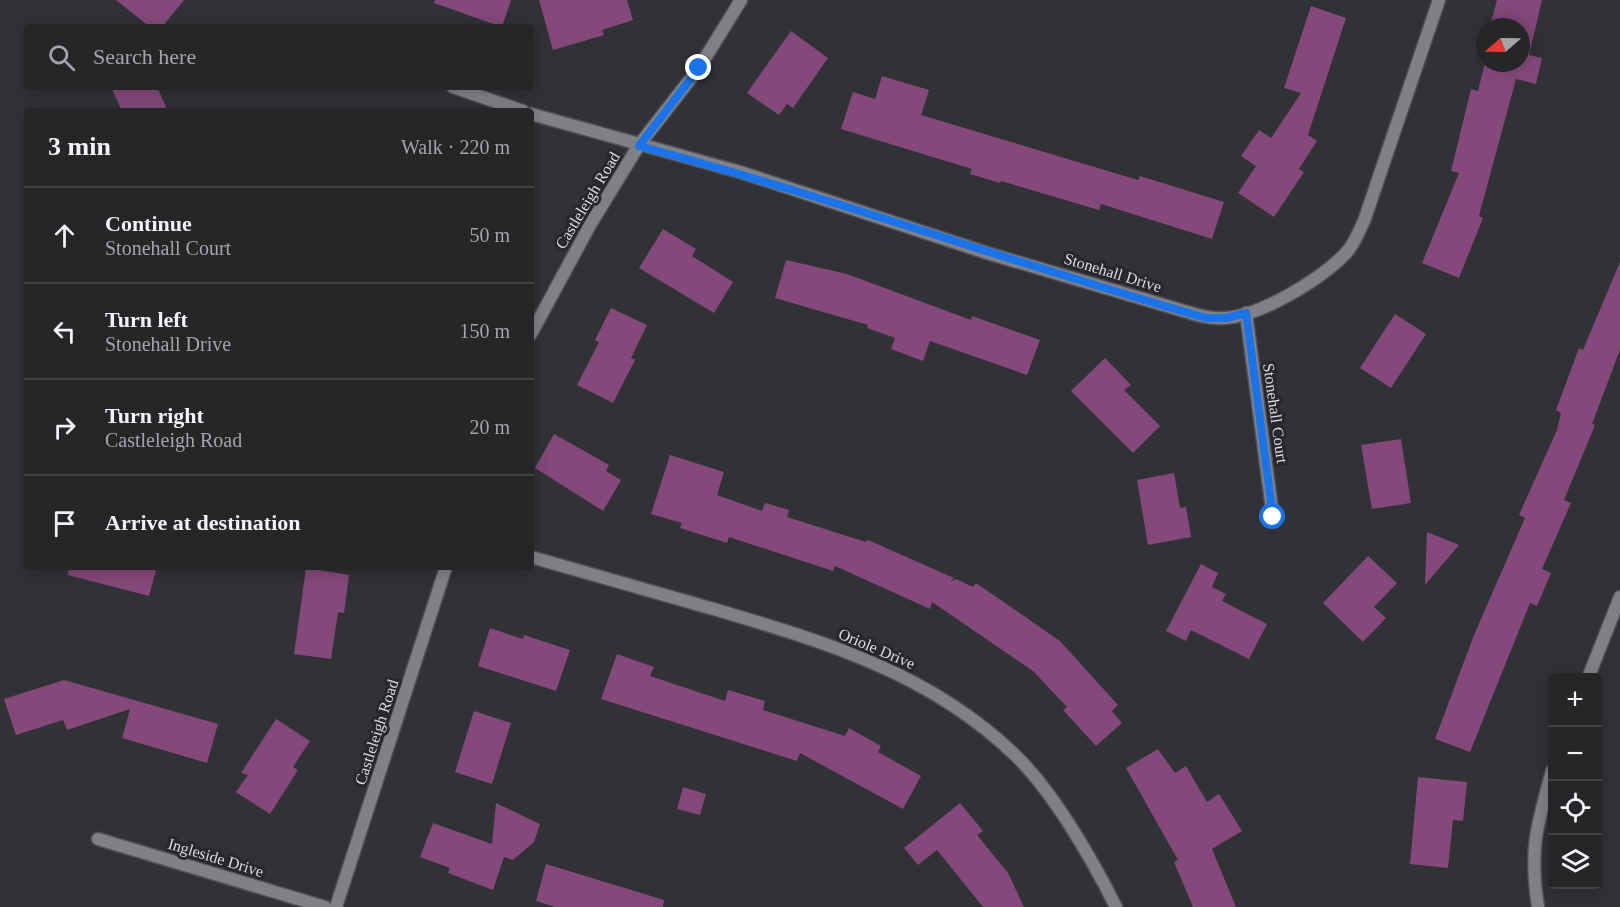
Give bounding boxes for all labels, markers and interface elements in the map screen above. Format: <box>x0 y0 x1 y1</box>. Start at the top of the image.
north arrow <box>1476 18 1530 72</box>
search box <box>24 24 534 90</box>
icon: search <box>45 41 78 74</box>
text: Search here <box>93 44 196 69</box>
route end <box>685 54 711 80</box>
text: 3 min <box>48 132 111 161</box>
text: Walk · 220 m <box>401 136 510 158</box>
street label: Castleleigh Road <box>552 149 624 252</box>
text: Continue <box>105 211 192 236</box>
icon: ahead <box>48 219 81 252</box>
text: 50 m <box>469 224 510 246</box>
text: Stonehall Court <box>105 237 231 259</box>
street label: Stonehall Drive <box>1062 250 1164 295</box>
text: Turn left <box>105 307 188 332</box>
icon: left <box>48 315 81 348</box>
text: 150 m <box>459 320 510 342</box>
text: Stonehall Drive <box>105 333 231 355</box>
street label: Stonehall Court <box>1260 362 1291 465</box>
text: Turn right <box>105 403 204 428</box>
icon: right <box>48 411 81 444</box>
text: 20 m <box>469 416 510 438</box>
text: Castleleigh Road <box>105 429 242 451</box>
route start <box>1259 503 1285 529</box>
icon: arrive <box>48 507 81 540</box>
text: Arrive at destination <box>105 510 301 535</box>
street label: Oriole Drive <box>836 625 918 672</box>
map controls <box>1548 673 1602 889</box>
button: + <box>1548 673 1602 727</box>
street label: Castleleigh Road <box>351 677 402 787</box>
button: − <box>1548 727 1602 781</box>
button: locate <box>1548 781 1602 835</box>
street label: Ingleside Drive <box>166 835 266 881</box>
button: layers <box>1548 835 1602 889</box>

